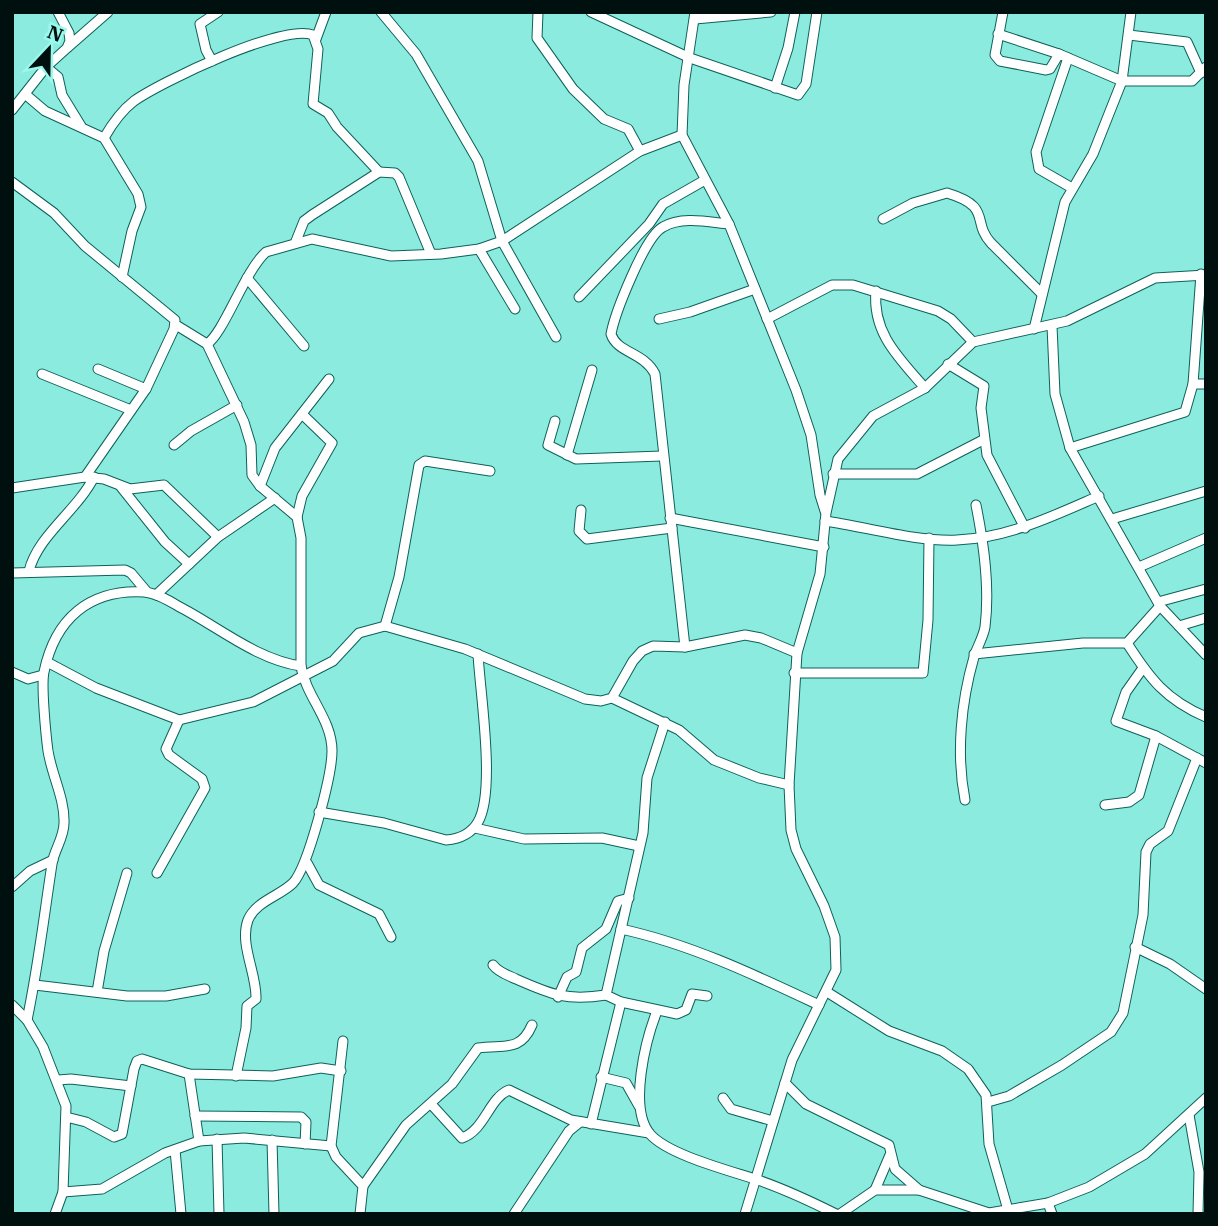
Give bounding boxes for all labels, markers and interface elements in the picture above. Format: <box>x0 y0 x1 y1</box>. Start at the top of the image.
north arrow <box>14 14 84 84</box>
text: N <box>44 19 67 47</box>

